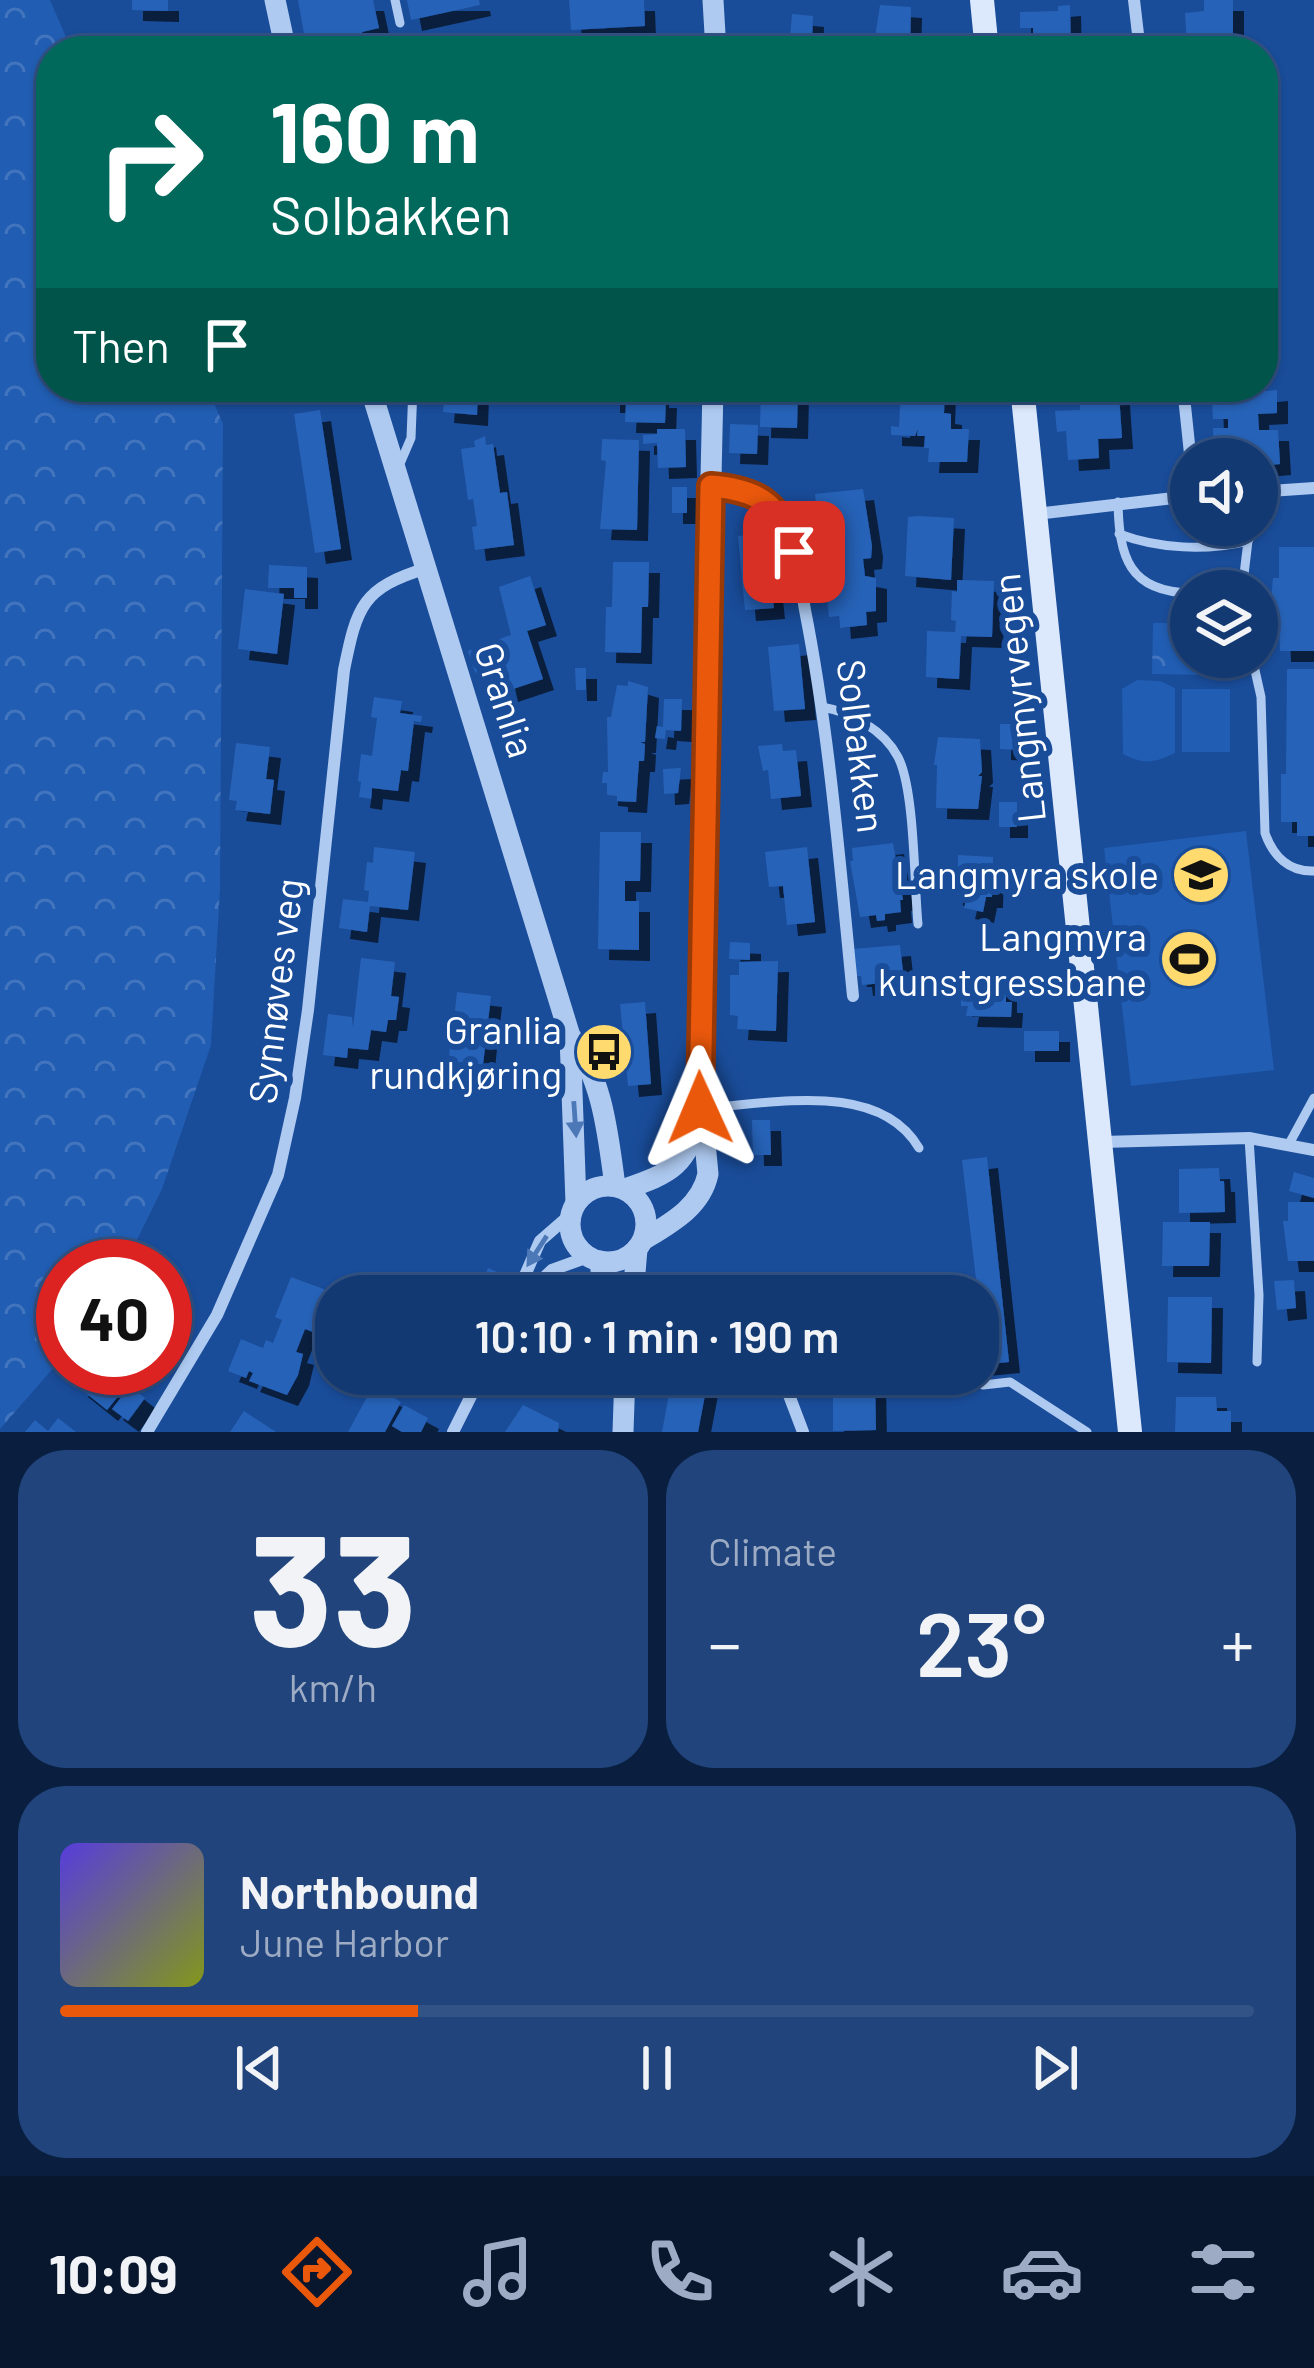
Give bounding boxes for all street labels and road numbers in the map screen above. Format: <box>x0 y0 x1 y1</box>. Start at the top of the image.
street label: Langmyrvegen <box>981 571 1054 825</box>
street label: Granlia <box>466 636 547 763</box>
street label: Solbakken <box>829 656 896 835</box>
street label: Synnøves veg <box>237 875 312 1106</box>

